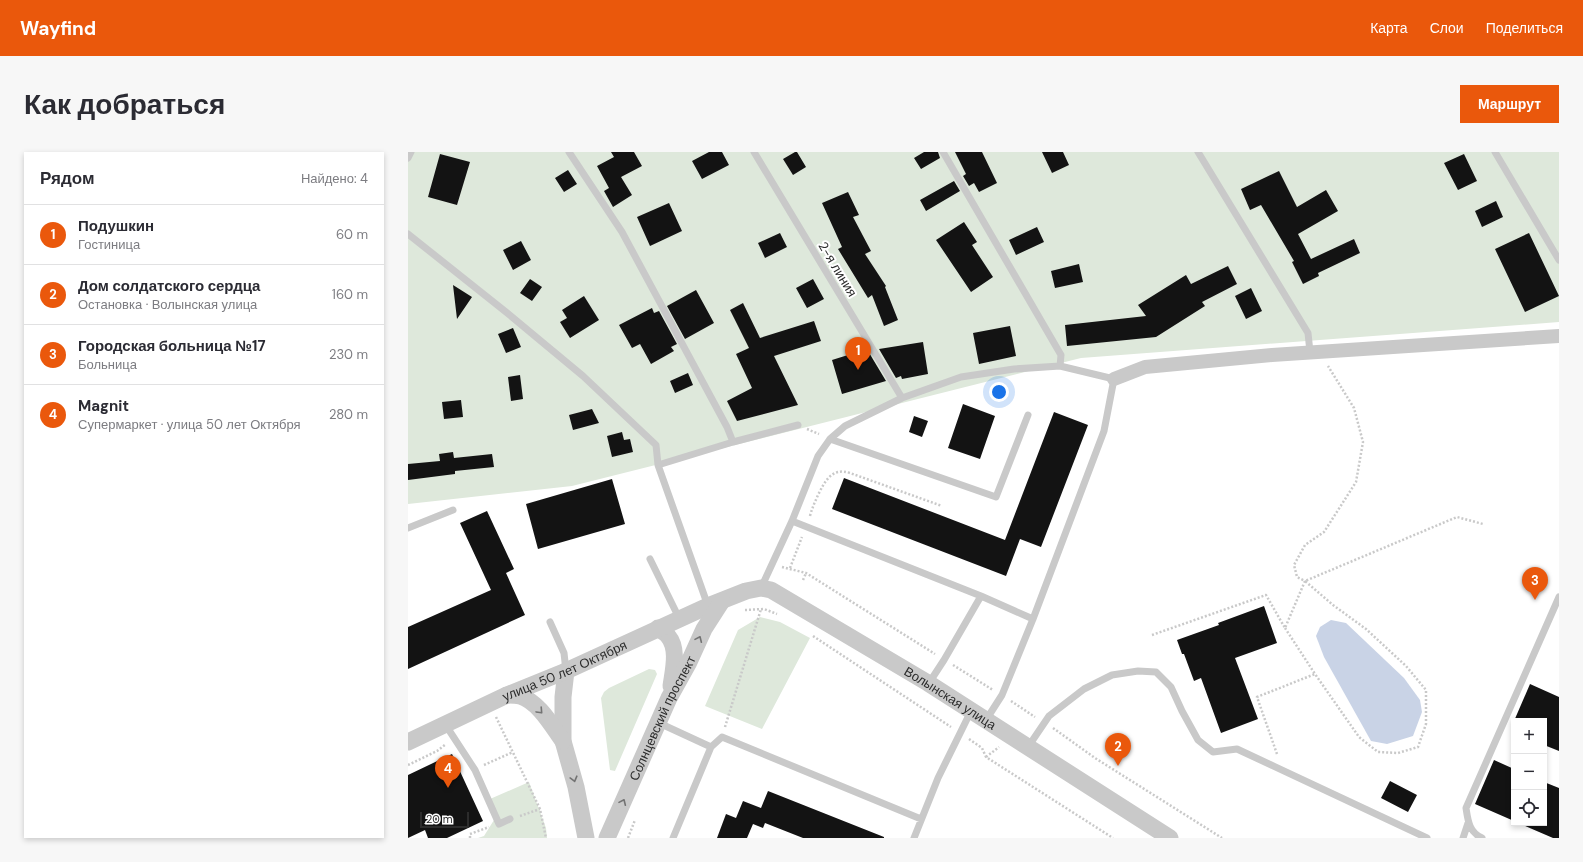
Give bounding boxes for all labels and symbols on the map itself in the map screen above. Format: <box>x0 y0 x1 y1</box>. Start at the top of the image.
street label: 2-я линия <box>814 239 861 300</box>
pin: 1 <box>845 337 871 370</box>
your location <box>989 382 1009 402</box>
pin: 3 <box>1522 567 1548 600</box>
one-way arrow <box>695 635 703 642</box>
street label: улица 50 лет Октября <box>499 636 629 705</box>
street label: Солнцевский проспект <box>625 653 700 783</box>
street label: Волынская улица <box>901 663 1000 734</box>
one-way arrow <box>535 706 543 714</box>
pin: 2 <box>1105 733 1131 766</box>
pin: 4 <box>435 755 461 788</box>
one-way arrow <box>569 775 578 782</box>
one-way arrow <box>618 799 626 807</box>
scale bar <box>420 810 469 829</box>

